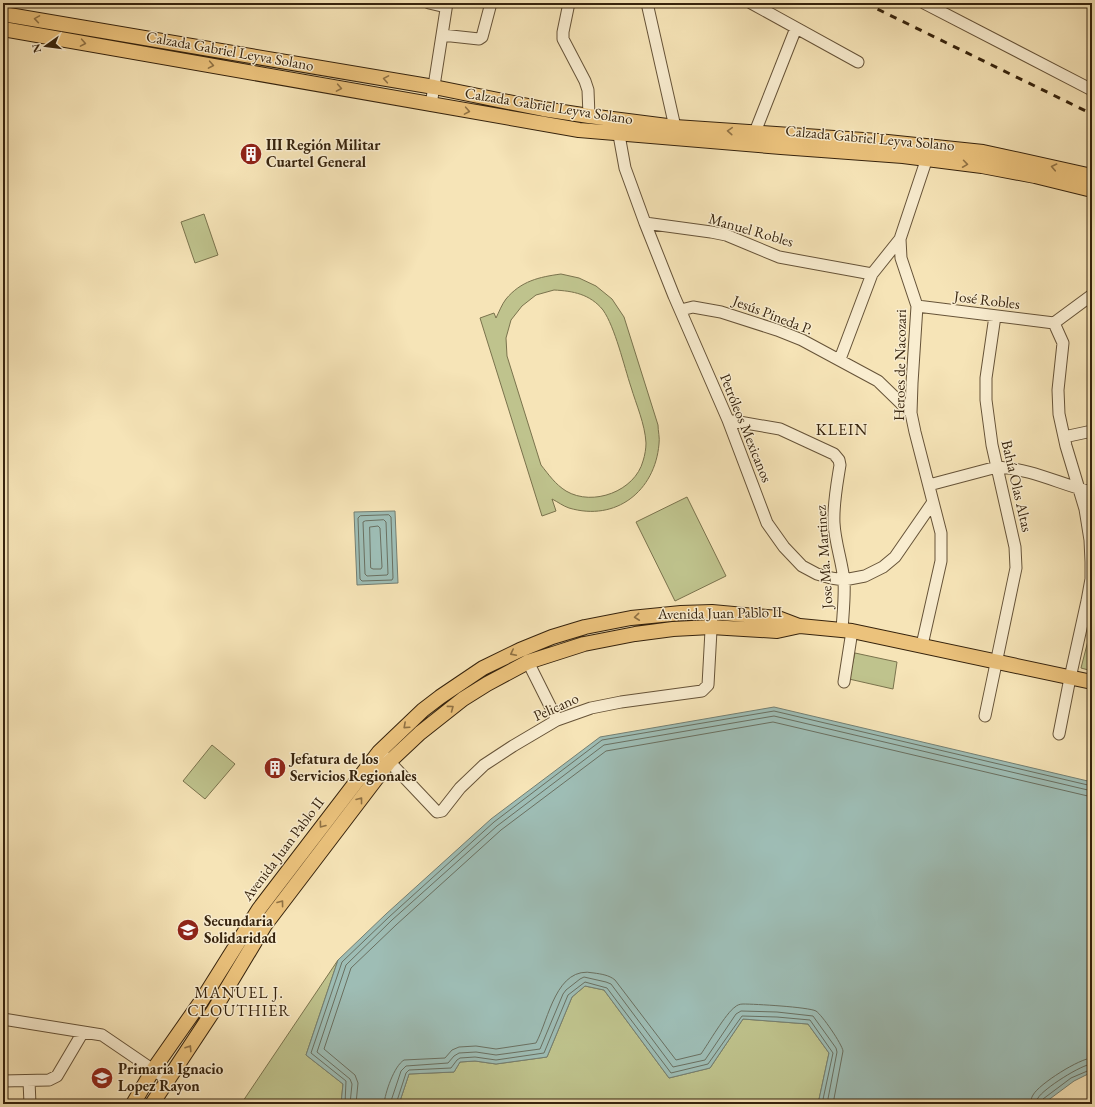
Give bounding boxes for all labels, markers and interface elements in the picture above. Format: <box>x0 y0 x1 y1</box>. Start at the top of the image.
one-way arrow <box>34 15 40 24</box>
north arrow <box>26 26 66 66</box>
street label: Calzada Gabriel Leyva Solano <box>145 26 315 75</box>
one-way arrow <box>80 38 86 47</box>
text: N <box>28 42 44 54</box>
one-way arrow <box>208 60 214 69</box>
one-way arrow <box>383 75 389 84</box>
street label: Calzada Gabriel Leyva Solano <box>464 83 634 128</box>
one-way arrow <box>336 84 342 92</box>
one-way arrow <box>464 106 470 115</box>
street label: Calzada Gabriel Leyva Solano <box>785 121 955 154</box>
one-way arrow <box>727 126 733 135</box>
place label: III Región Militar Cuartel General <box>266 135 381 171</box>
building icon: III Región Militar Cuartel General <box>238 141 264 167</box>
one-way arrow <box>962 159 969 168</box>
one-way arrow <box>1051 163 1057 171</box>
street label: Manuel Robles <box>707 208 796 251</box>
street label: José Robles <box>951 286 1021 313</box>
street label: Jesús Pineda P. <box>729 290 816 339</box>
street label: Heroes de Nacozari <box>889 309 910 421</box>
street label: Petróleos Mexicanos <box>716 371 777 485</box>
district label: KLEIN <box>816 419 868 440</box>
street label: Bahía Olas Altas <box>998 438 1037 534</box>
street label: Jose Ma. Martinez <box>810 504 837 612</box>
street label: Avenida Juan Pablo II <box>656 602 782 623</box>
one-way arrow <box>634 612 640 621</box>
one-way arrow <box>509 648 517 656</box>
street label: Pelicano <box>530 688 582 725</box>
one-way arrow <box>447 706 454 713</box>
one-way arrow <box>403 722 411 729</box>
place label: Jefatura de los Servicios Regionales <box>288 749 417 785</box>
building icon: Jefatura de los Servicios Regionales <box>262 755 288 781</box>
street label: Avenida Juan Pablo II <box>237 793 328 905</box>
one-way arrow <box>355 797 362 804</box>
one-way arrow <box>320 821 327 828</box>
one-way arrow <box>277 901 284 908</box>
place label: Secundaria Solidaridad <box>204 911 277 947</box>
school or university icon: Secundaria Solidaridad <box>175 917 201 943</box>
district label: MANUEL J. CLOUTHIER <box>187 982 291 1021</box>
one-way arrow <box>184 1045 191 1052</box>
place label: Primaria Ignacio Lopez Rayon <box>118 1059 224 1095</box>
school or university icon: Primaria Ignacio Lopez Rayon <box>89 1065 115 1091</box>

